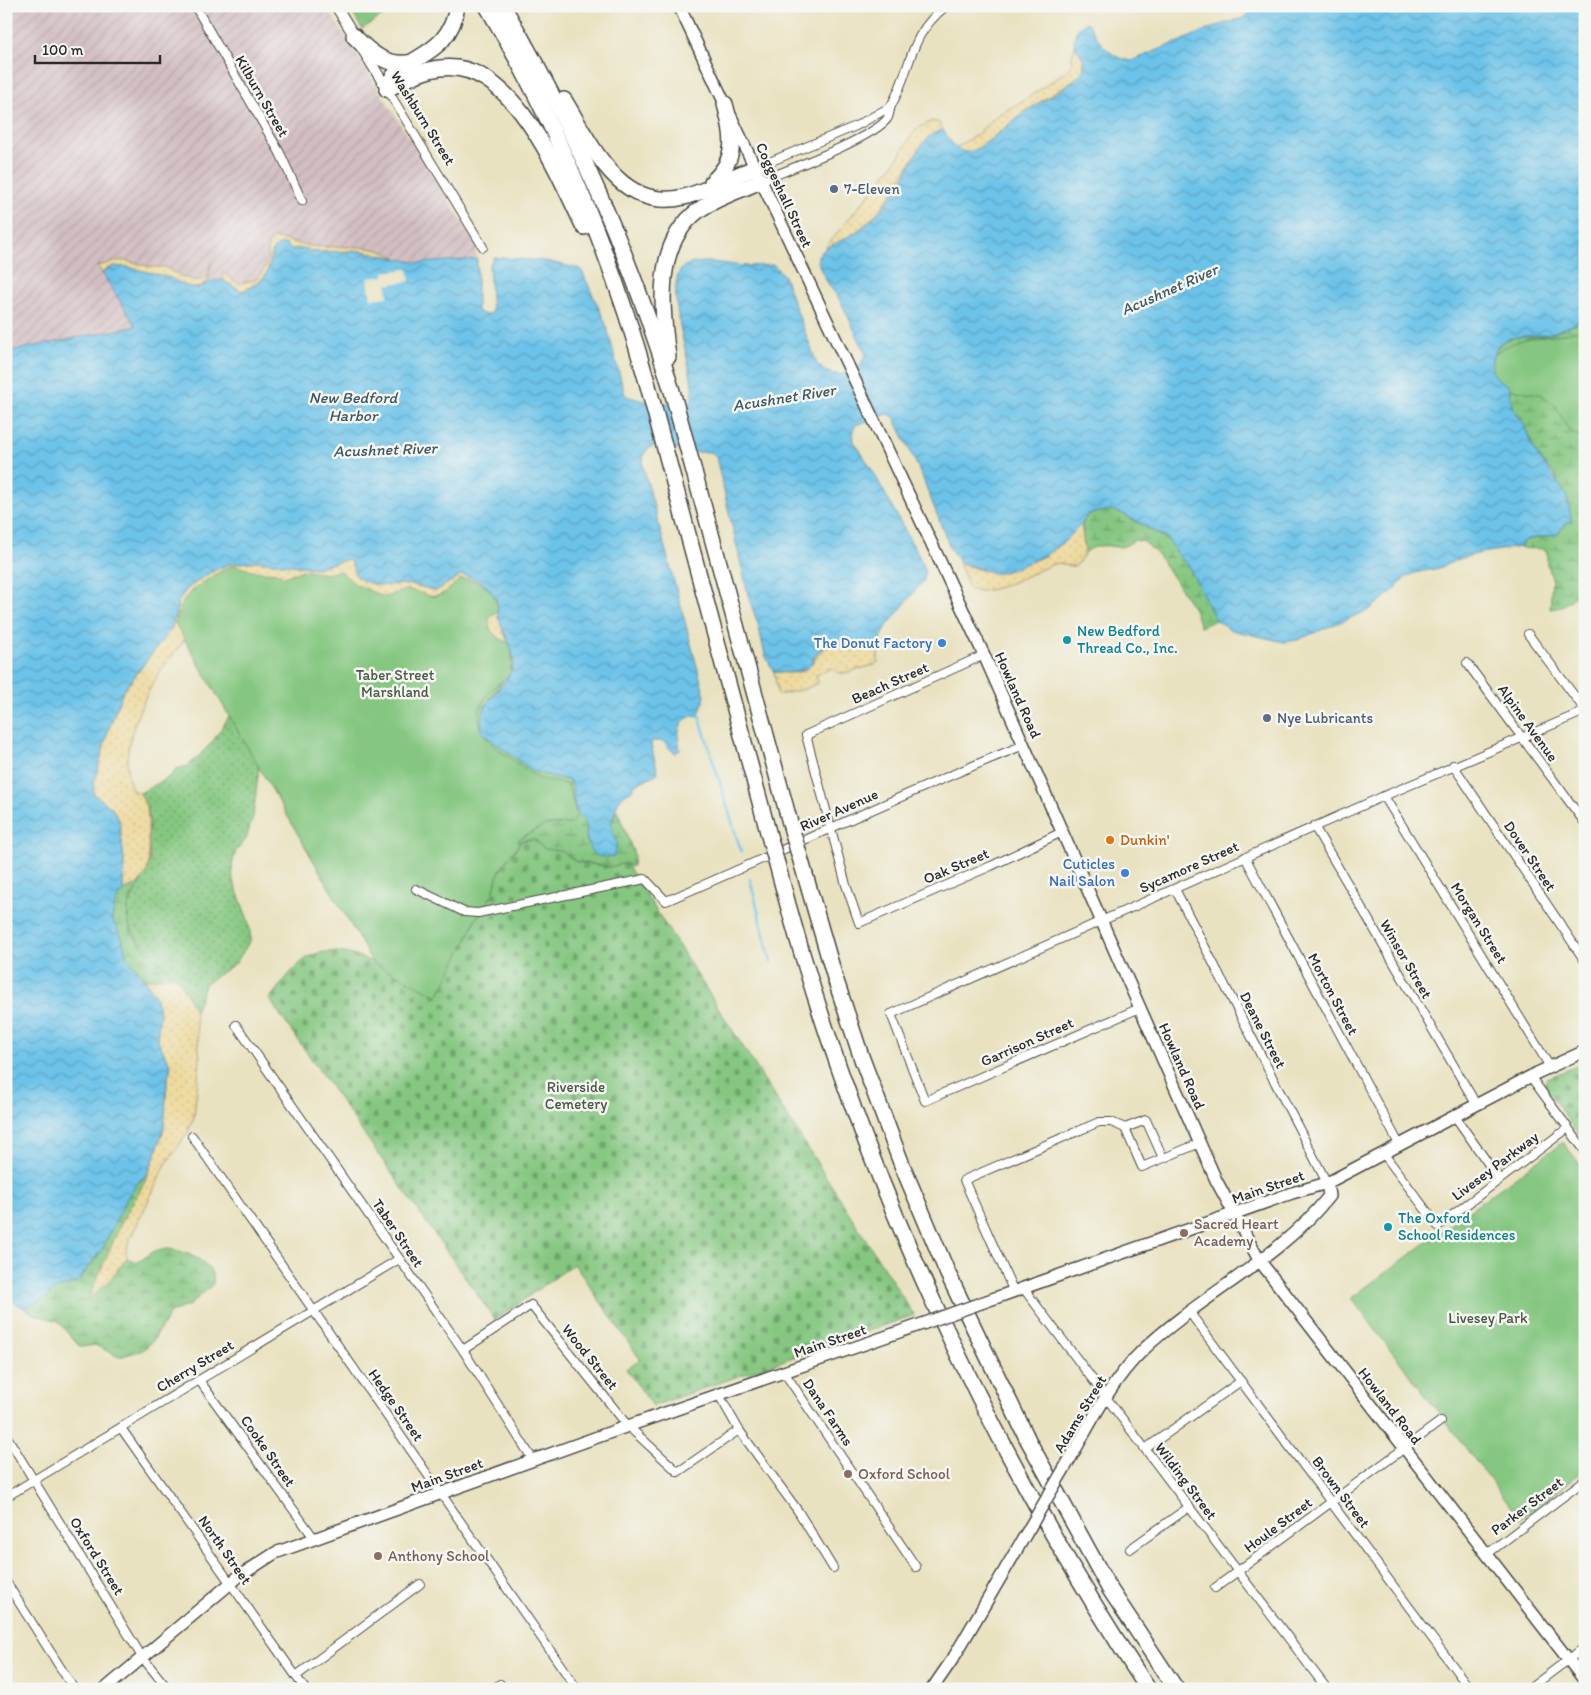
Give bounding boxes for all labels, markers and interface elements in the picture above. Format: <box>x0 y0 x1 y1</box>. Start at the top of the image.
scale bar <box>35 32 160 64</box>
text: 100 m <box>42 41 84 59</box>
street label: Kilburn Street <box>231 52 293 140</box>
street label: Washburn Street <box>387 68 459 169</box>
street label: Coggeshall Street <box>752 140 816 251</box>
place label: 7-Eleven <box>844 180 900 198</box>
marker: 7-Eleven <box>828 183 840 195</box>
water label: Acushnet River <box>1118 259 1222 319</box>
water label: Acushnet River <box>731 380 838 415</box>
water label: New Bedford Harbor <box>309 388 399 425</box>
water label: Acushnet River <box>333 438 439 461</box>
place label: New Bedford Thread Co., Inc. <box>1077 622 1178 657</box>
place label: The Donut Factory <box>814 634 932 652</box>
marker: New Bedford Thread Co., Inc. <box>1061 634 1073 646</box>
marker: The Donut Factory <box>936 637 948 649</box>
street label: Howland Road <box>991 649 1045 741</box>
street label: Beach Street <box>849 658 932 708</box>
park label: Taber Street Marshland <box>356 666 435 701</box>
street label: Alpine Avenue <box>1494 681 1562 765</box>
place label: Nye Lubricants <box>1277 709 1374 727</box>
marker: Nye Lubricants <box>1261 712 1273 724</box>
street label: River Avenue <box>797 785 881 835</box>
street label: Dover Street <box>1500 818 1560 895</box>
place label: Dunkin' <box>1120 831 1170 849</box>
marker: Dunkin' <box>1104 834 1116 846</box>
street label: Sycamore Street <box>1137 837 1242 897</box>
street label: Oak Street <box>920 844 992 888</box>
place label: Cuticles Nail Salon <box>1049 855 1115 890</box>
marker: Cuticles Nail Salon <box>1119 867 1131 879</box>
street label: Morgan Street <box>1447 879 1511 967</box>
street label: Winsor Street <box>1376 916 1436 1002</box>
street label: Morton Street <box>1304 950 1362 1038</box>
street label: Deane Street <box>1236 989 1290 1072</box>
street label: Garrison Street <box>978 1013 1077 1071</box>
street label: Howland Road <box>1155 1020 1209 1112</box>
park label: Riverside Cemetery <box>545 1078 607 1113</box>
street label: Livesey Parkway <box>1448 1128 1542 1204</box>
street label: Main Street <box>1229 1166 1307 1208</box>
street label: Taber Street <box>369 1195 428 1271</box>
place label: The Oxford School Residences <box>1398 1209 1516 1244</box>
place label: Sacred Heart Academy <box>1194 1215 1279 1250</box>
marker: The Oxford School Residences <box>1382 1221 1394 1233</box>
marker: Sacred Heart Academy <box>1178 1227 1190 1239</box>
park label: Livesey Park <box>1448 1309 1528 1327</box>
street label: Main Street <box>791 1320 869 1362</box>
street label: Wood Street <box>558 1321 622 1394</box>
street label: Cherry Street <box>153 1336 237 1396</box>
street label: Howland Road <box>1354 1364 1426 1448</box>
street label: Hedge Street <box>365 1365 428 1445</box>
street label: Adams Street <box>1050 1372 1110 1456</box>
street label: Dana Farms <box>799 1375 857 1449</box>
street label: Cooke Street <box>237 1412 299 1491</box>
street label: Wilding Street <box>1151 1439 1221 1524</box>
street label: Brown Street <box>1308 1453 1374 1532</box>
street label: Main Street <box>409 1454 486 1496</box>
place label: Oxford School <box>858 1465 951 1483</box>
marker: Oxford School <box>842 1468 854 1480</box>
street label: Parker Street <box>1487 1473 1567 1539</box>
street label: Houle Street <box>1240 1493 1316 1557</box>
street label: North Street <box>195 1512 256 1588</box>
street label: Oxford Street <box>66 1513 128 1599</box>
place label: Anthony School <box>388 1547 490 1565</box>
marker: Anthony School <box>372 1550 384 1562</box>

